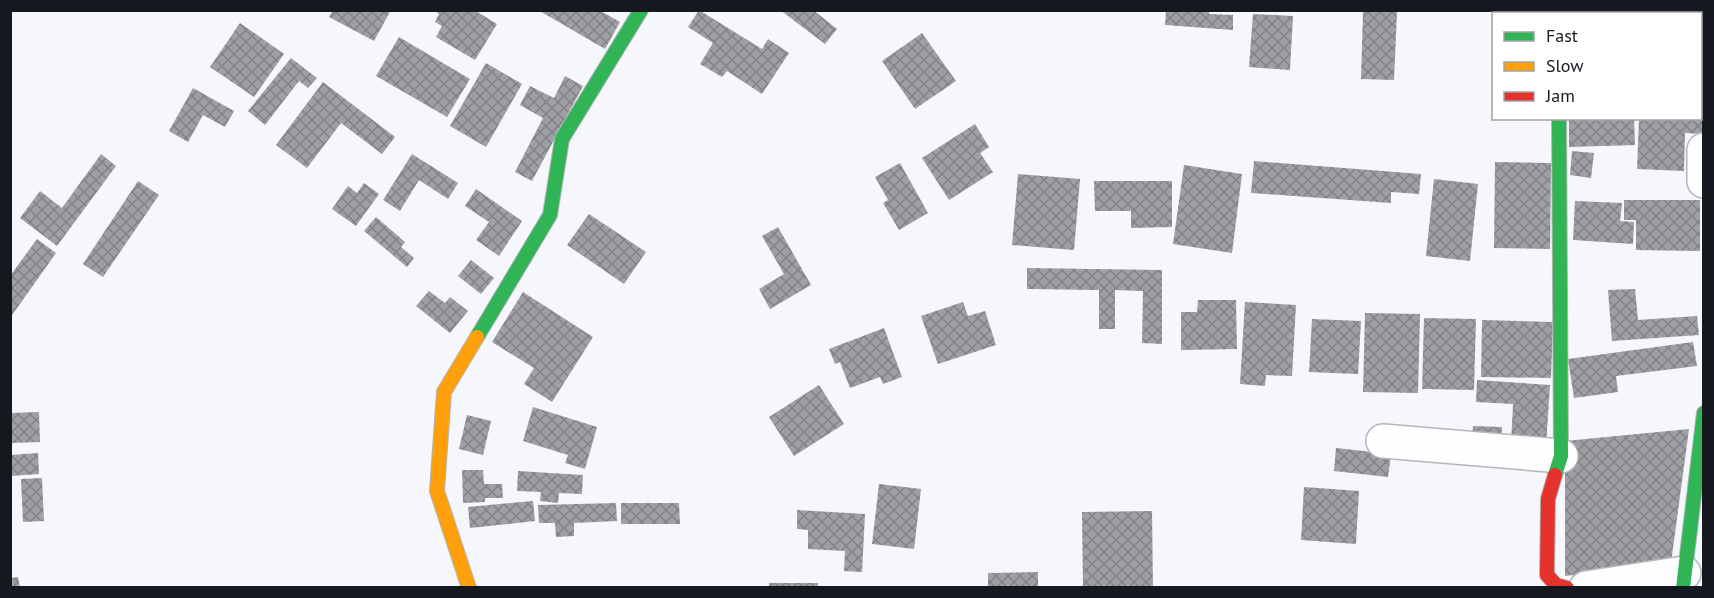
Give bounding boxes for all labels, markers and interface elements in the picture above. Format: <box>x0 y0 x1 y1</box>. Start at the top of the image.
legend <box>1492 12 1702 120</box>
text: Fast <box>1546 24 1578 47</box>
text: Slow <box>1546 54 1584 77</box>
text: Jam <box>1545 84 1575 107</box>

